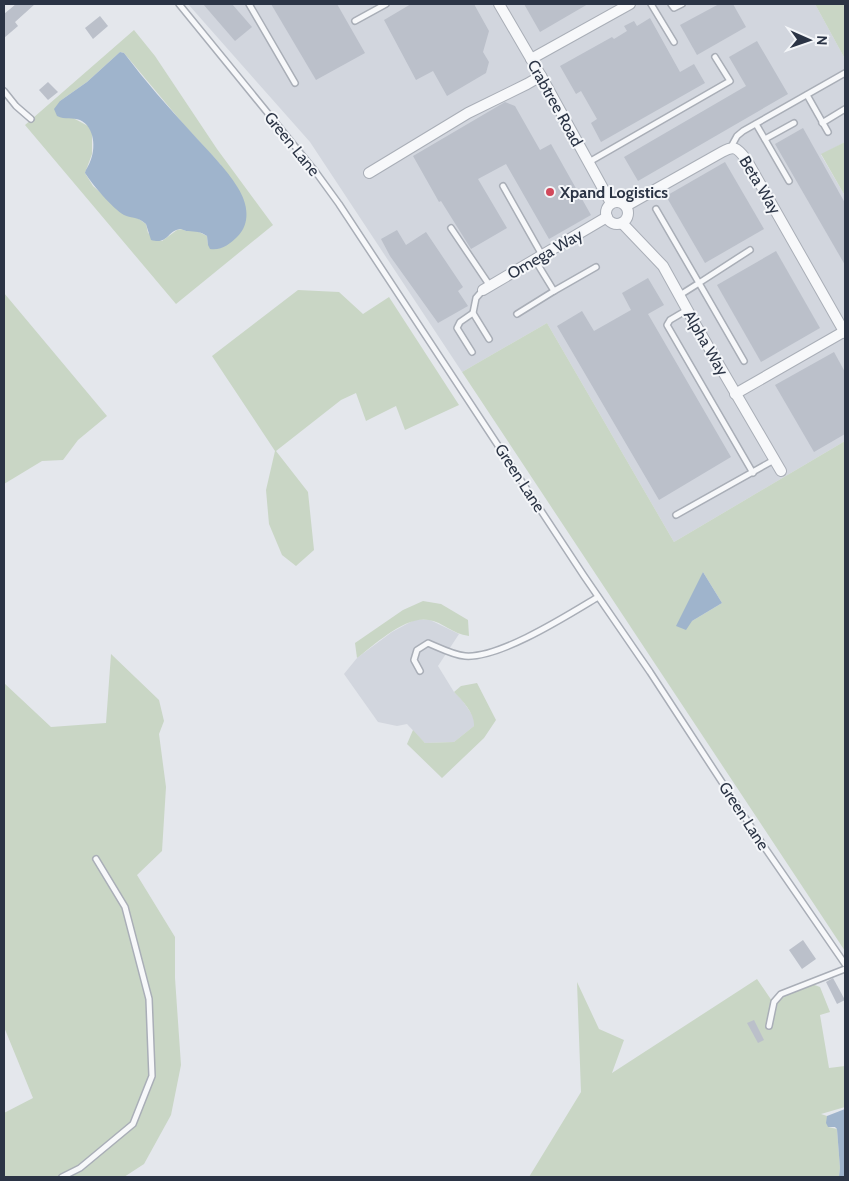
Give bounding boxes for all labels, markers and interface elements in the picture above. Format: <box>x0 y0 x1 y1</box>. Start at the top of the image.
north arrow <box>784 15 834 65</box>
text: N <box>813 35 831 46</box>
street label: Crabtree Road <box>523 56 587 150</box>
street label: Green Lane <box>260 108 324 180</box>
street label: Beta Way <box>735 153 785 217</box>
place label: Xpand Logistics <box>559 183 668 202</box>
marker: Xpand Logistics <box>544 186 556 198</box>
street label: Omega Way <box>504 225 586 283</box>
street label: Alpha Way <box>680 307 732 379</box>
street label: Green Lane <box>491 440 549 516</box>
street label: Green Lane <box>715 778 773 854</box>

